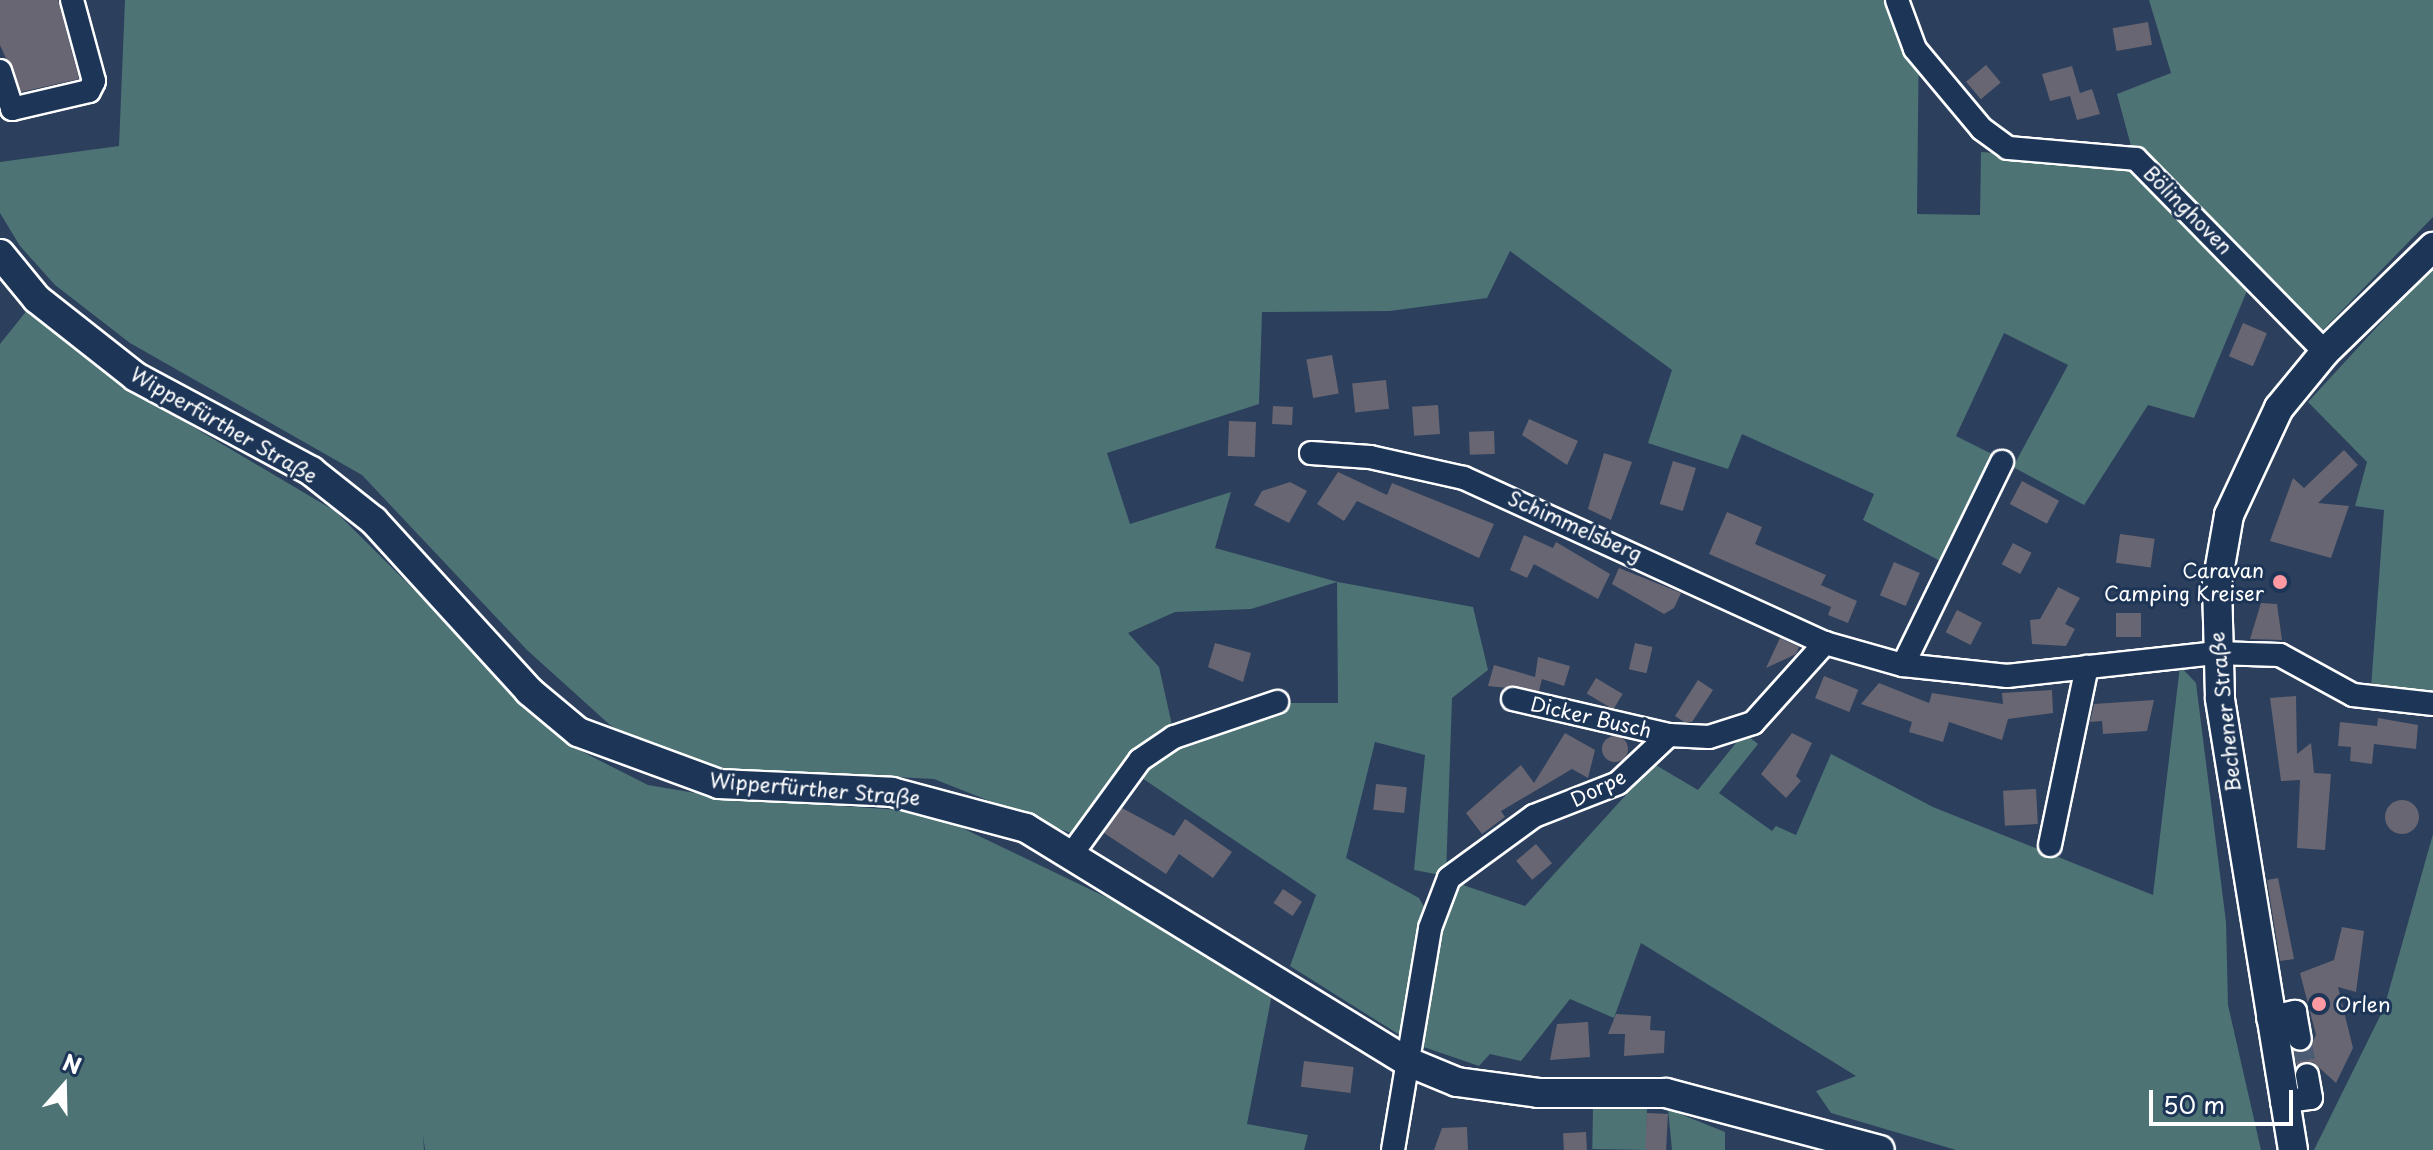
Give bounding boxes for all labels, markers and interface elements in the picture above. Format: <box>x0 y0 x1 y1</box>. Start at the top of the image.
street label: Bölinghoven <box>2139 161 2237 259</box>
street label: Wipperfürther Straße <box>126 362 322 488</box>
street label: Schimmelsberg <box>1504 486 1646 566</box>
place label: Caravan Camping Kreiser <box>2102 558 2264 605</box>
marker: Caravan Camping Kreiser <box>2271 573 2289 591</box>
street label: Bechener Straße <box>2205 630 2245 794</box>
street label: Dicker Busch <box>1527 691 1655 743</box>
street label: Dorpe <box>1567 764 1629 812</box>
street label: Wipperfürther Straße <box>709 768 921 810</box>
place label: Orlen <box>2335 992 2390 1016</box>
marker: Orlen <box>2310 995 2328 1013</box>
text: N <box>59 1044 86 1081</box>
north arrow <box>24 1046 104 1126</box>
scale bar <box>2153 1074 2297 1124</box>
text: 50 m <box>2163 1086 2225 1122</box>

